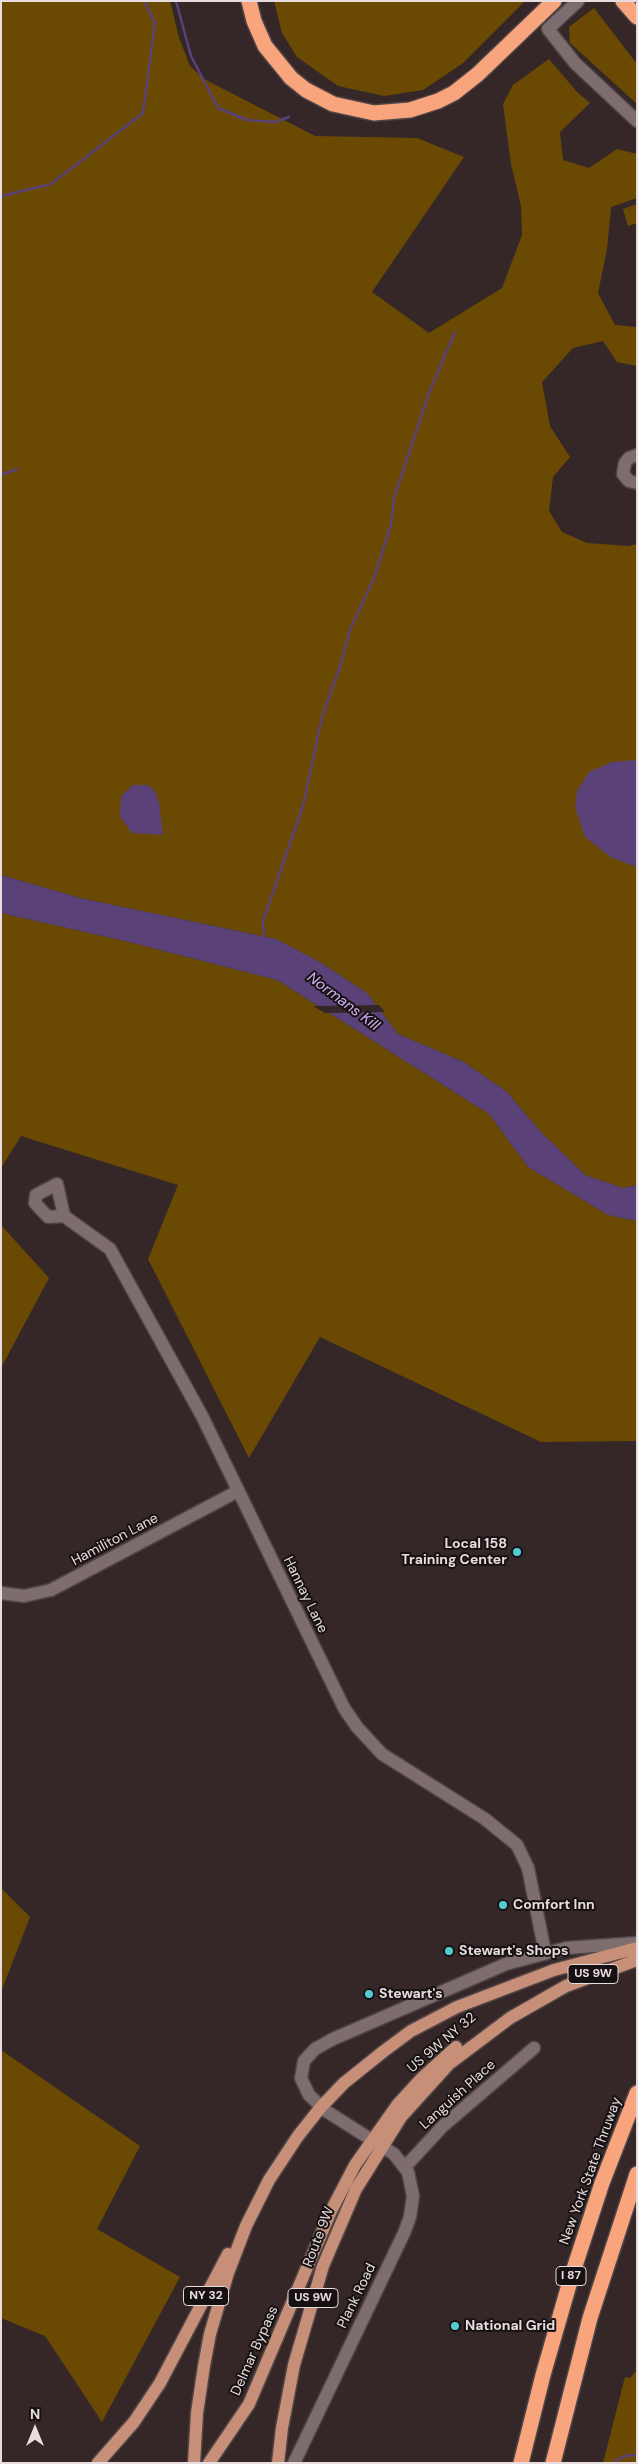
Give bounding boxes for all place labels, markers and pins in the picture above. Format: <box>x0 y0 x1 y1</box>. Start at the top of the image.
place label: Local 158 Training Center <box>401 1536 507 1568</box>
marker: Local 158 Training Center <box>511 1546 523 1558</box>
place label: Comfort Inn <box>513 1897 595 1913</box>
marker: Comfort Inn <box>497 1899 509 1911</box>
place label: Stewart's Shops <box>459 1943 568 1959</box>
marker: Stewart's Shops <box>443 1945 455 1957</box>
place label: Stewart's <box>379 1986 443 2002</box>
marker: Stewart's <box>363 1988 375 2000</box>
place label: National Grid <box>465 2318 555 2334</box>
marker: National Grid <box>449 2320 461 2332</box>

